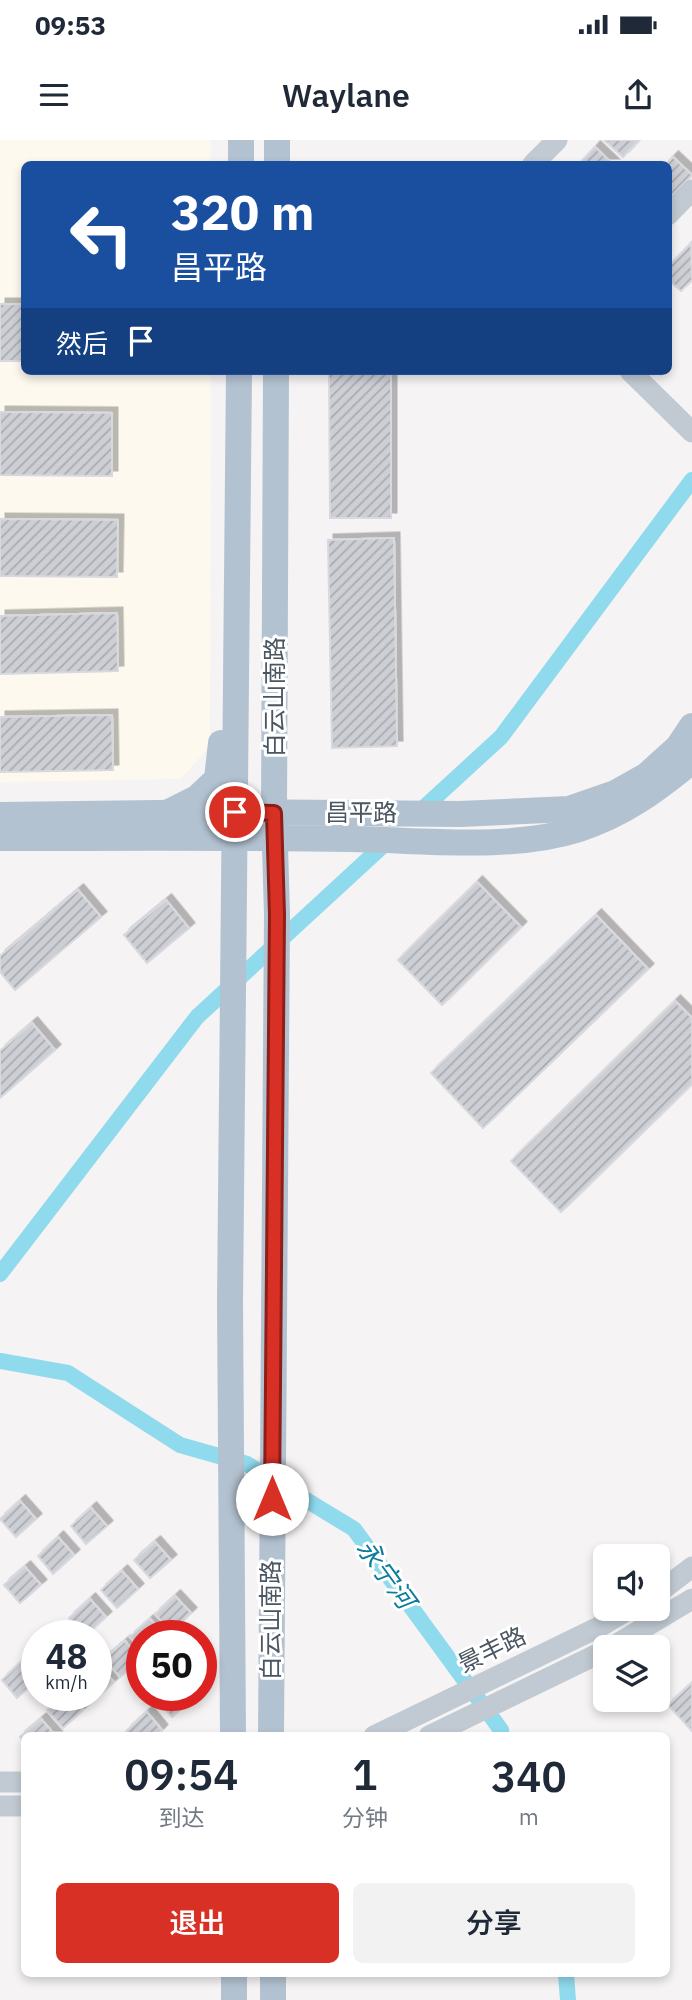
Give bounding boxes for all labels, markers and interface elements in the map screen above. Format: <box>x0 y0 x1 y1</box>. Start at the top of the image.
text: 09:53 <box>35 8 106 42</box>
text: Waylane <box>282 74 410 116</box>
icon: menu <box>35 76 73 114</box>
icon: share <box>619 76 657 114</box>
text: 320 m <box>171 180 315 243</box>
icon: left <box>56 189 147 280</box>
text: 昌平路 <box>171 246 267 288</box>
icon: arrive <box>122 322 160 360</box>
text: 然后 <box>56 326 108 360</box>
street label: 白云山南路 <box>258 637 290 757</box>
pin <box>205 782 265 842</box>
icon: arrive <box>216 793 254 831</box>
street label: 昌平路 <box>325 796 397 828</box>
position arrow <box>235 1462 309 1536</box>
water label: 永宁河 <box>350 1532 426 1619</box>
map controls <box>593 1544 670 1712</box>
button: sound <box>593 1544 670 1621</box>
street label: 白云山南路 <box>254 1560 286 1680</box>
street label: 景丰路 <box>452 1619 531 1679</box>
speed limit sign: 50 <box>126 1620 217 1711</box>
text: 48 <box>45 1633 88 1679</box>
button: layers <box>593 1635 670 1712</box>
text: km/h <box>45 1671 88 1694</box>
text: 09:54 <box>124 1747 239 1802</box>
text: 1 <box>352 1747 377 1802</box>
text: 340 <box>491 1749 567 1804</box>
text: m <box>519 1801 539 1831</box>
text: 到达 <box>158 1802 204 1832</box>
text: 分钟 <box>342 1802 388 1832</box>
button: 退出 <box>56 1883 339 1963</box>
button: 分享 <box>353 1883 635 1963</box>

